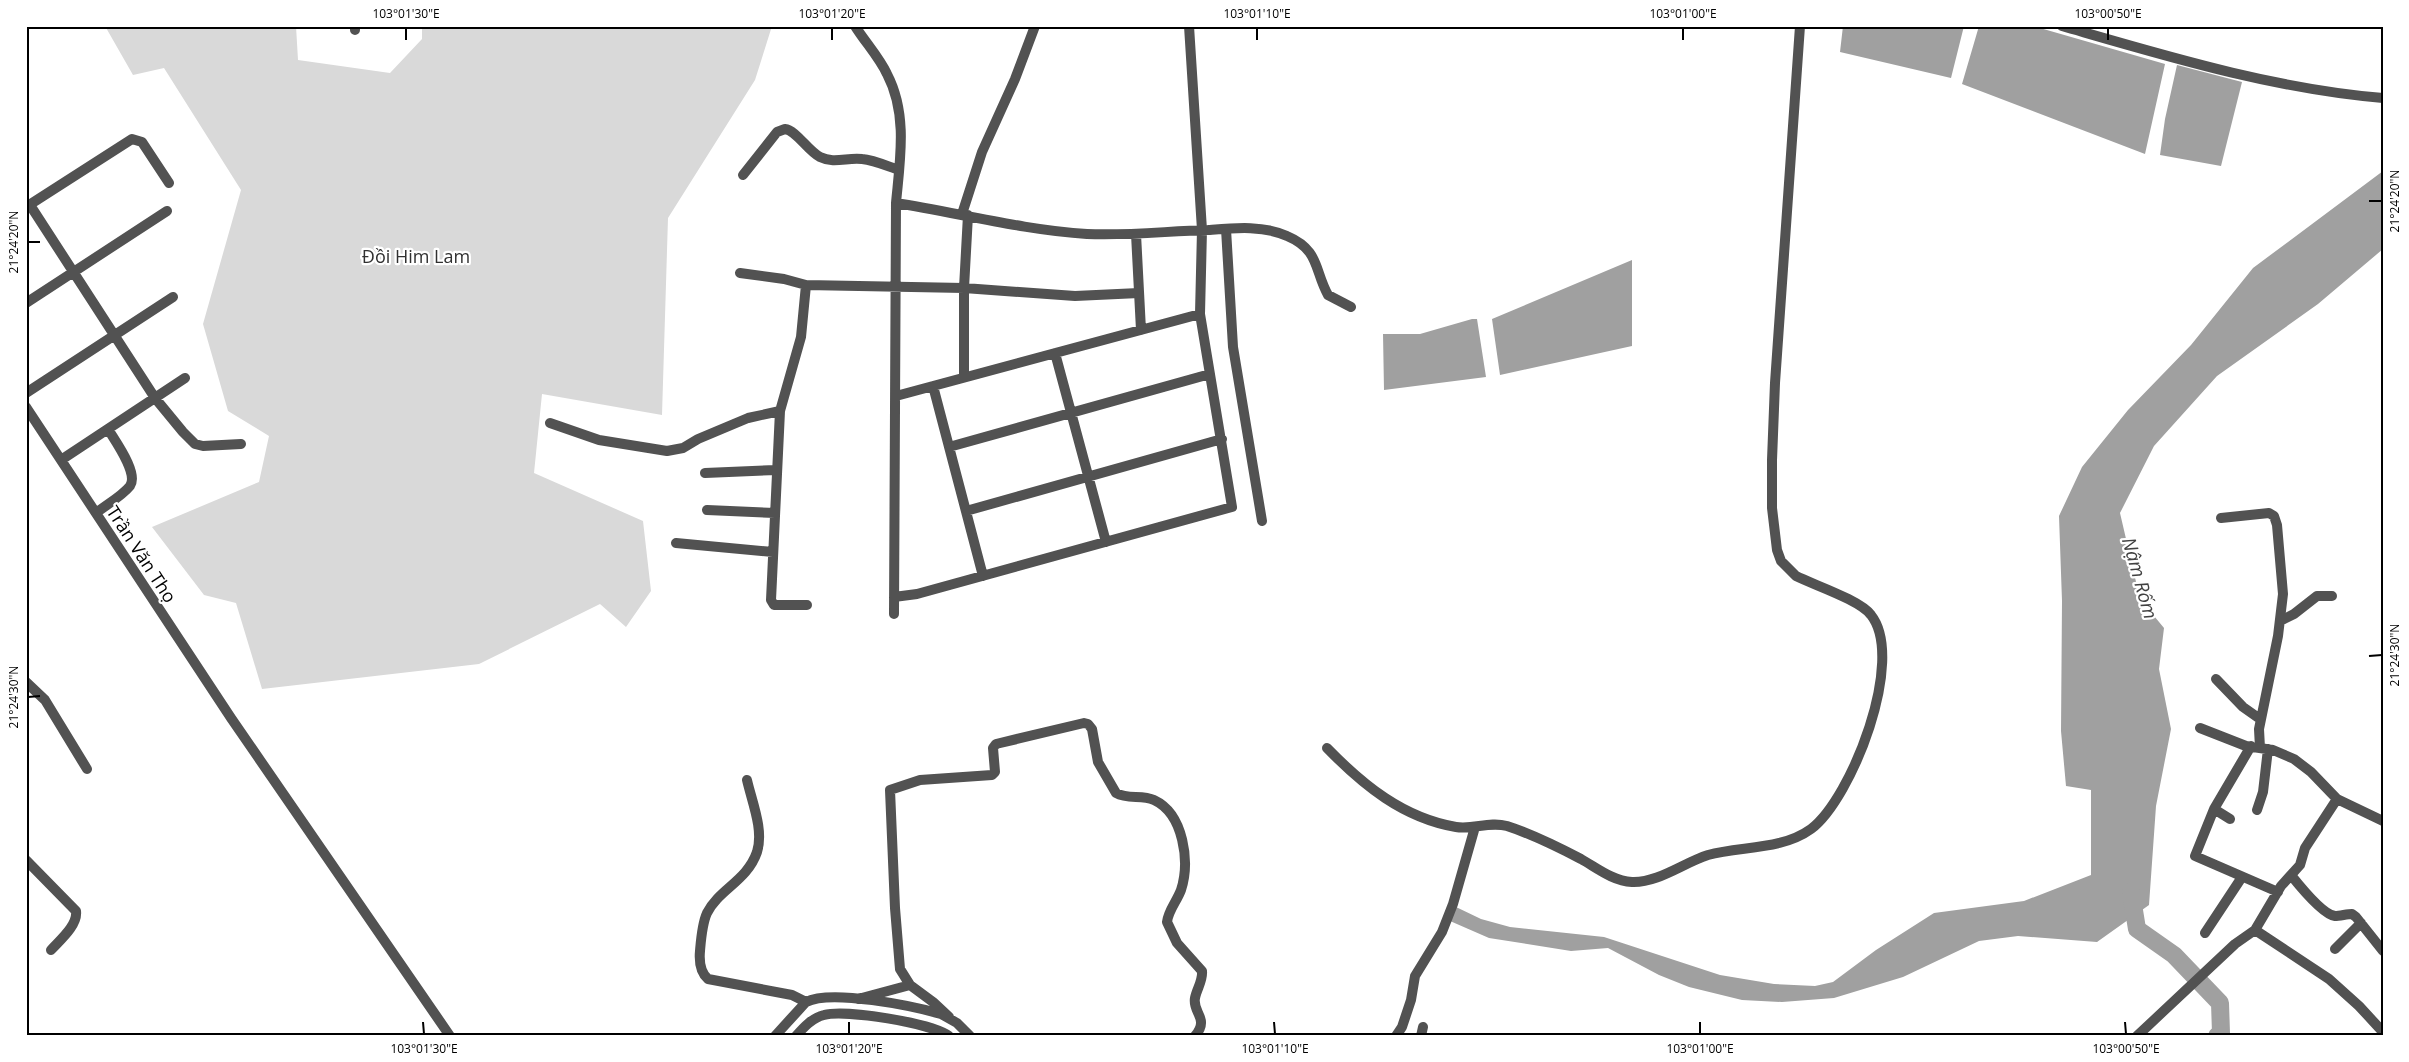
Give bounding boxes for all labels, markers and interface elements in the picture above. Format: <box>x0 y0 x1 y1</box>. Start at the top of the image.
text: 103°01'30"E <box>372 5 440 22</box>
text: 103°01'20"E <box>798 5 866 22</box>
text: 103°01'10"E <box>1223 5 1291 22</box>
text: 103°01'00"E <box>1649 5 1717 22</box>
text: 103°00'50"E <box>2074 5 2142 22</box>
text: 21°24'20"N <box>2386 170 2403 232</box>
text: 21°24'20"N <box>5 211 22 273</box>
park label: Đồi Him Lam <box>362 244 470 268</box>
street label: Trần Văn Thọ <box>102 501 182 607</box>
water label: Nậm Rốm <box>2116 534 2164 622</box>
text: 21°24'30"N <box>2386 624 2403 686</box>
text: 21°24'30"N <box>5 666 22 728</box>
text: 103°01'30"E <box>390 1040 458 1057</box>
text: 103°01'20"E <box>815 1040 883 1057</box>
text: 103°01'10"E <box>1241 1040 1309 1057</box>
text: 103°01'00"E <box>1666 1040 1734 1057</box>
text: 103°00'50"E <box>2092 1040 2160 1057</box>

